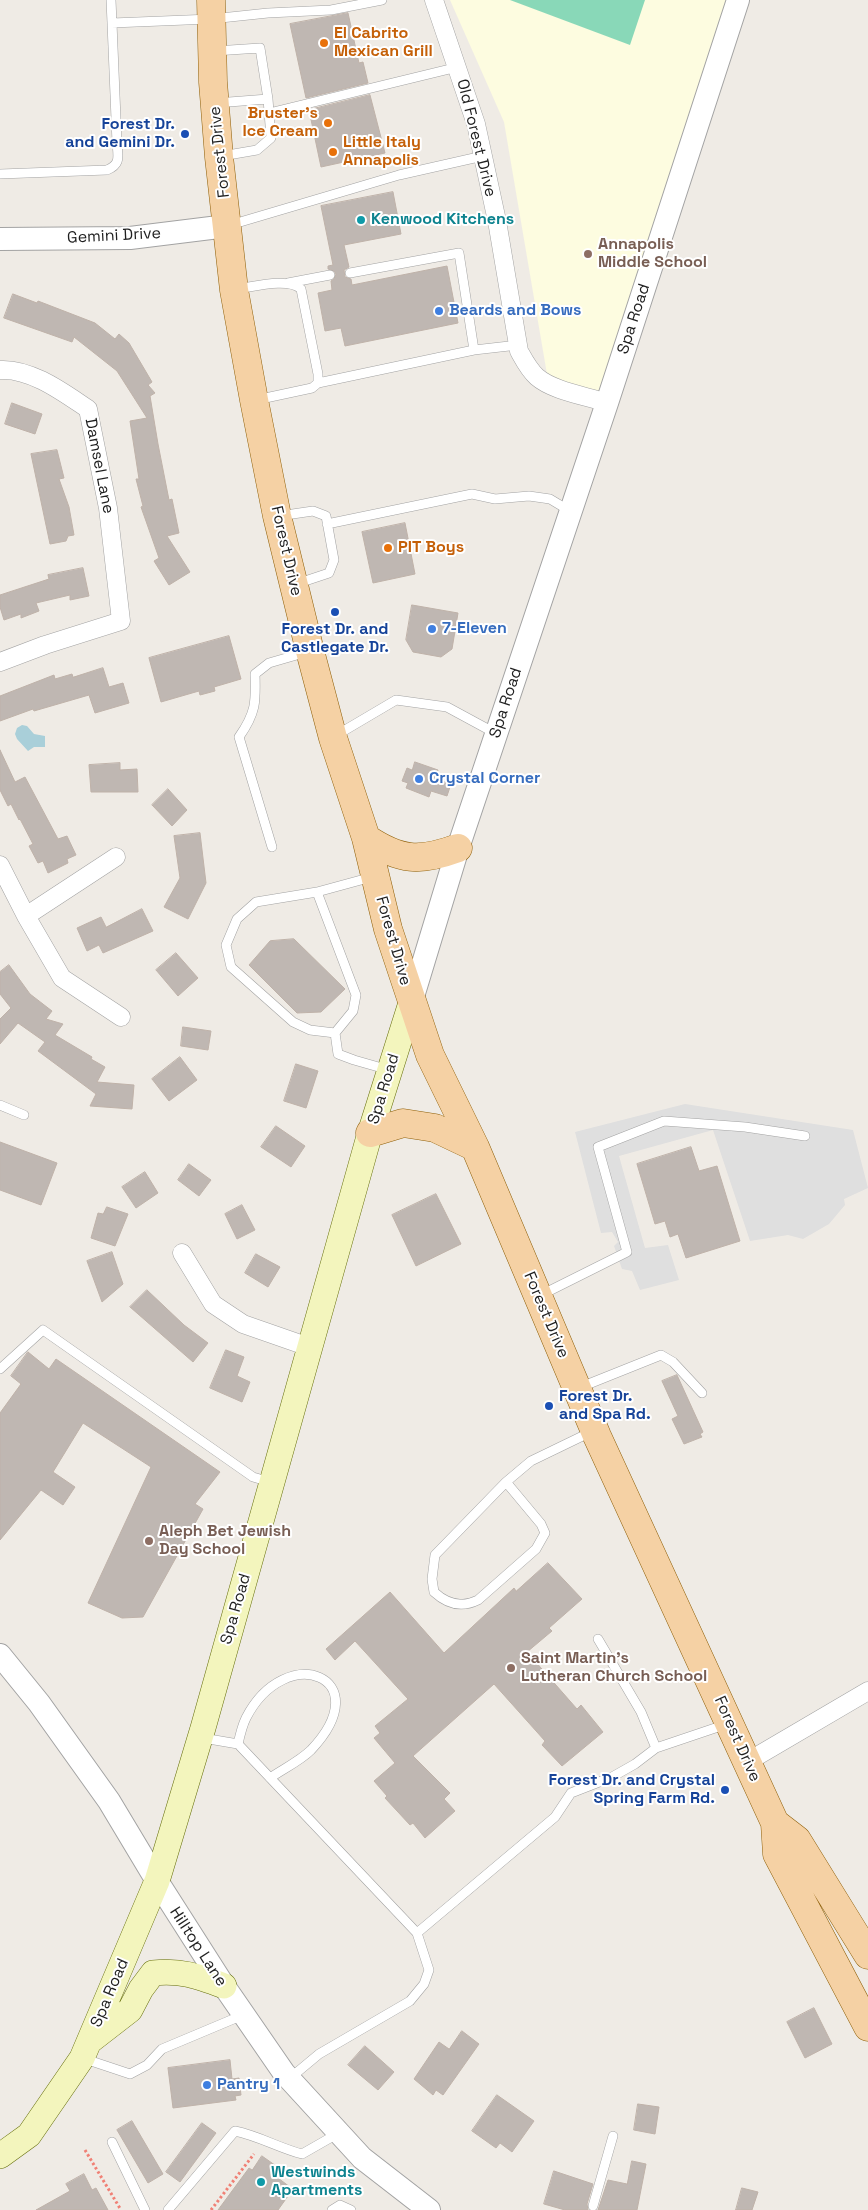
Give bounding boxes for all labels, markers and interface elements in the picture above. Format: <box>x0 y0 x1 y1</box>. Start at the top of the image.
place label: El Cabrito Mexican Grill <box>334 24 433 62</box>
marker: El Cabrito Mexican Grill <box>318 37 330 49</box>
street label: Old Forest Drive <box>452 77 500 199</box>
place label: Bruster's Ice Cream <box>243 104 318 142</box>
street label: Forest Drive <box>206 105 234 199</box>
place label: Forest Dr. and Gemini Dr. <box>65 115 175 153</box>
marker: Bruster's Ice Cream <box>322 117 334 129</box>
marker: Forest Dr. and Gemini Dr. <box>179 128 191 140</box>
place label: Little Italy Annapolis <box>343 133 421 171</box>
marker: Little Italy Annapolis <box>327 146 339 158</box>
place label: Kenwood Kitchens <box>371 210 514 230</box>
marker: Kenwood Kitchens <box>355 214 367 226</box>
street label: Gemini Drive <box>67 224 161 248</box>
place label: Annapolis Middle School <box>598 235 707 273</box>
marker: Annapolis Middle School <box>582 248 594 260</box>
street label: Spa Road <box>614 281 654 357</box>
place label: Beards and Bows <box>449 301 581 321</box>
marker: Beards and Bows <box>433 305 445 317</box>
street label: Damsel Lane <box>80 417 118 515</box>
street label: Forest Drive <box>266 504 306 598</box>
place label: PIT Boys <box>398 538 464 558</box>
marker: PIT Boys <box>382 542 394 554</box>
marker: Forest Dr. and Castlegate Dr. <box>329 606 341 618</box>
place label: 7-Eleven <box>442 619 507 639</box>
place label: Forest Dr. and Castlegate Dr. <box>281 620 389 658</box>
marker: 7-Eleven <box>426 623 438 635</box>
street label: Spa Road <box>486 665 526 741</box>
place label: Crystal Corner <box>429 769 540 789</box>
marker: Crystal Corner <box>413 773 425 785</box>
street label: Forest Drive <box>371 894 415 988</box>
street label: Spa Road <box>364 1051 404 1127</box>
street label: Forest Drive <box>519 1269 573 1361</box>
place label: Forest Dr. and Spa Rd. <box>559 1387 651 1425</box>
marker: Forest Dr. and Spa Rd. <box>543 1400 555 1412</box>
place label: Aleph Bet Jewish Day School <box>159 1522 291 1560</box>
marker: Aleph Bet Jewish Day School <box>143 1535 155 1547</box>
street label: Spa Road <box>217 1571 255 1647</box>
place label: Saint Martin's Lutheran Church School <box>521 1649 707 1687</box>
marker: Saint Martin's Lutheran Church School <box>505 1662 517 1674</box>
street label: Forest Drive <box>710 1693 764 1785</box>
place label: Forest Dr. and Crystal Spring Farm Rd. <box>548 1771 715 1809</box>
marker: Forest Dr. and Crystal Spring Farm Rd. <box>719 1784 731 1796</box>
street label: Hilltop Lane <box>165 1904 231 1990</box>
street label: Spa Road <box>87 1956 133 2030</box>
place label: Pantry 1 <box>217 2075 280 2095</box>
marker: Pantry 1 <box>201 2079 213 2091</box>
place label: Westwinds Apartments <box>271 2163 362 2201</box>
marker: Westwinds Apartments <box>255 2176 267 2188</box>

